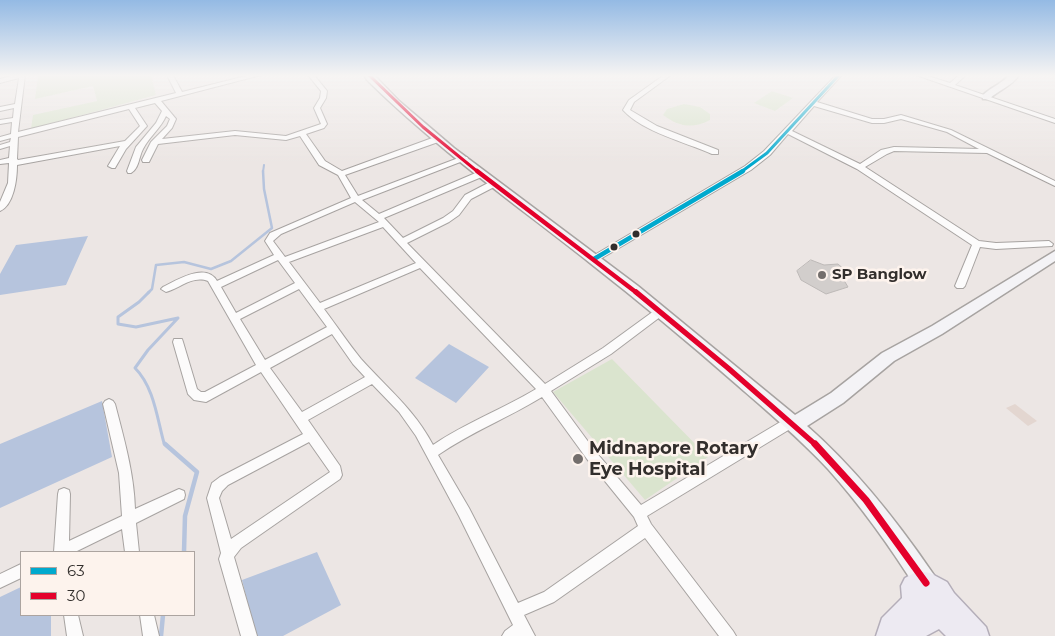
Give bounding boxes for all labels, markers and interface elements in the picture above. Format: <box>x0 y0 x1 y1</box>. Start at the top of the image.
unlabelled marker <box>631 229 641 239</box>
unlabelled marker <box>609 242 619 252</box>
place label: SP Banglow <box>832 266 927 284</box>
marker: SP Banglow <box>816 269 828 281</box>
place label: Midnapore Rotary Eye Hospital <box>589 438 758 480</box>
marker: Midnapore Rotary Eye Hospital <box>571 452 585 466</box>
legend <box>20 551 195 616</box>
text: 63 <box>67 561 85 580</box>
text: 30 <box>67 586 85 605</box>

